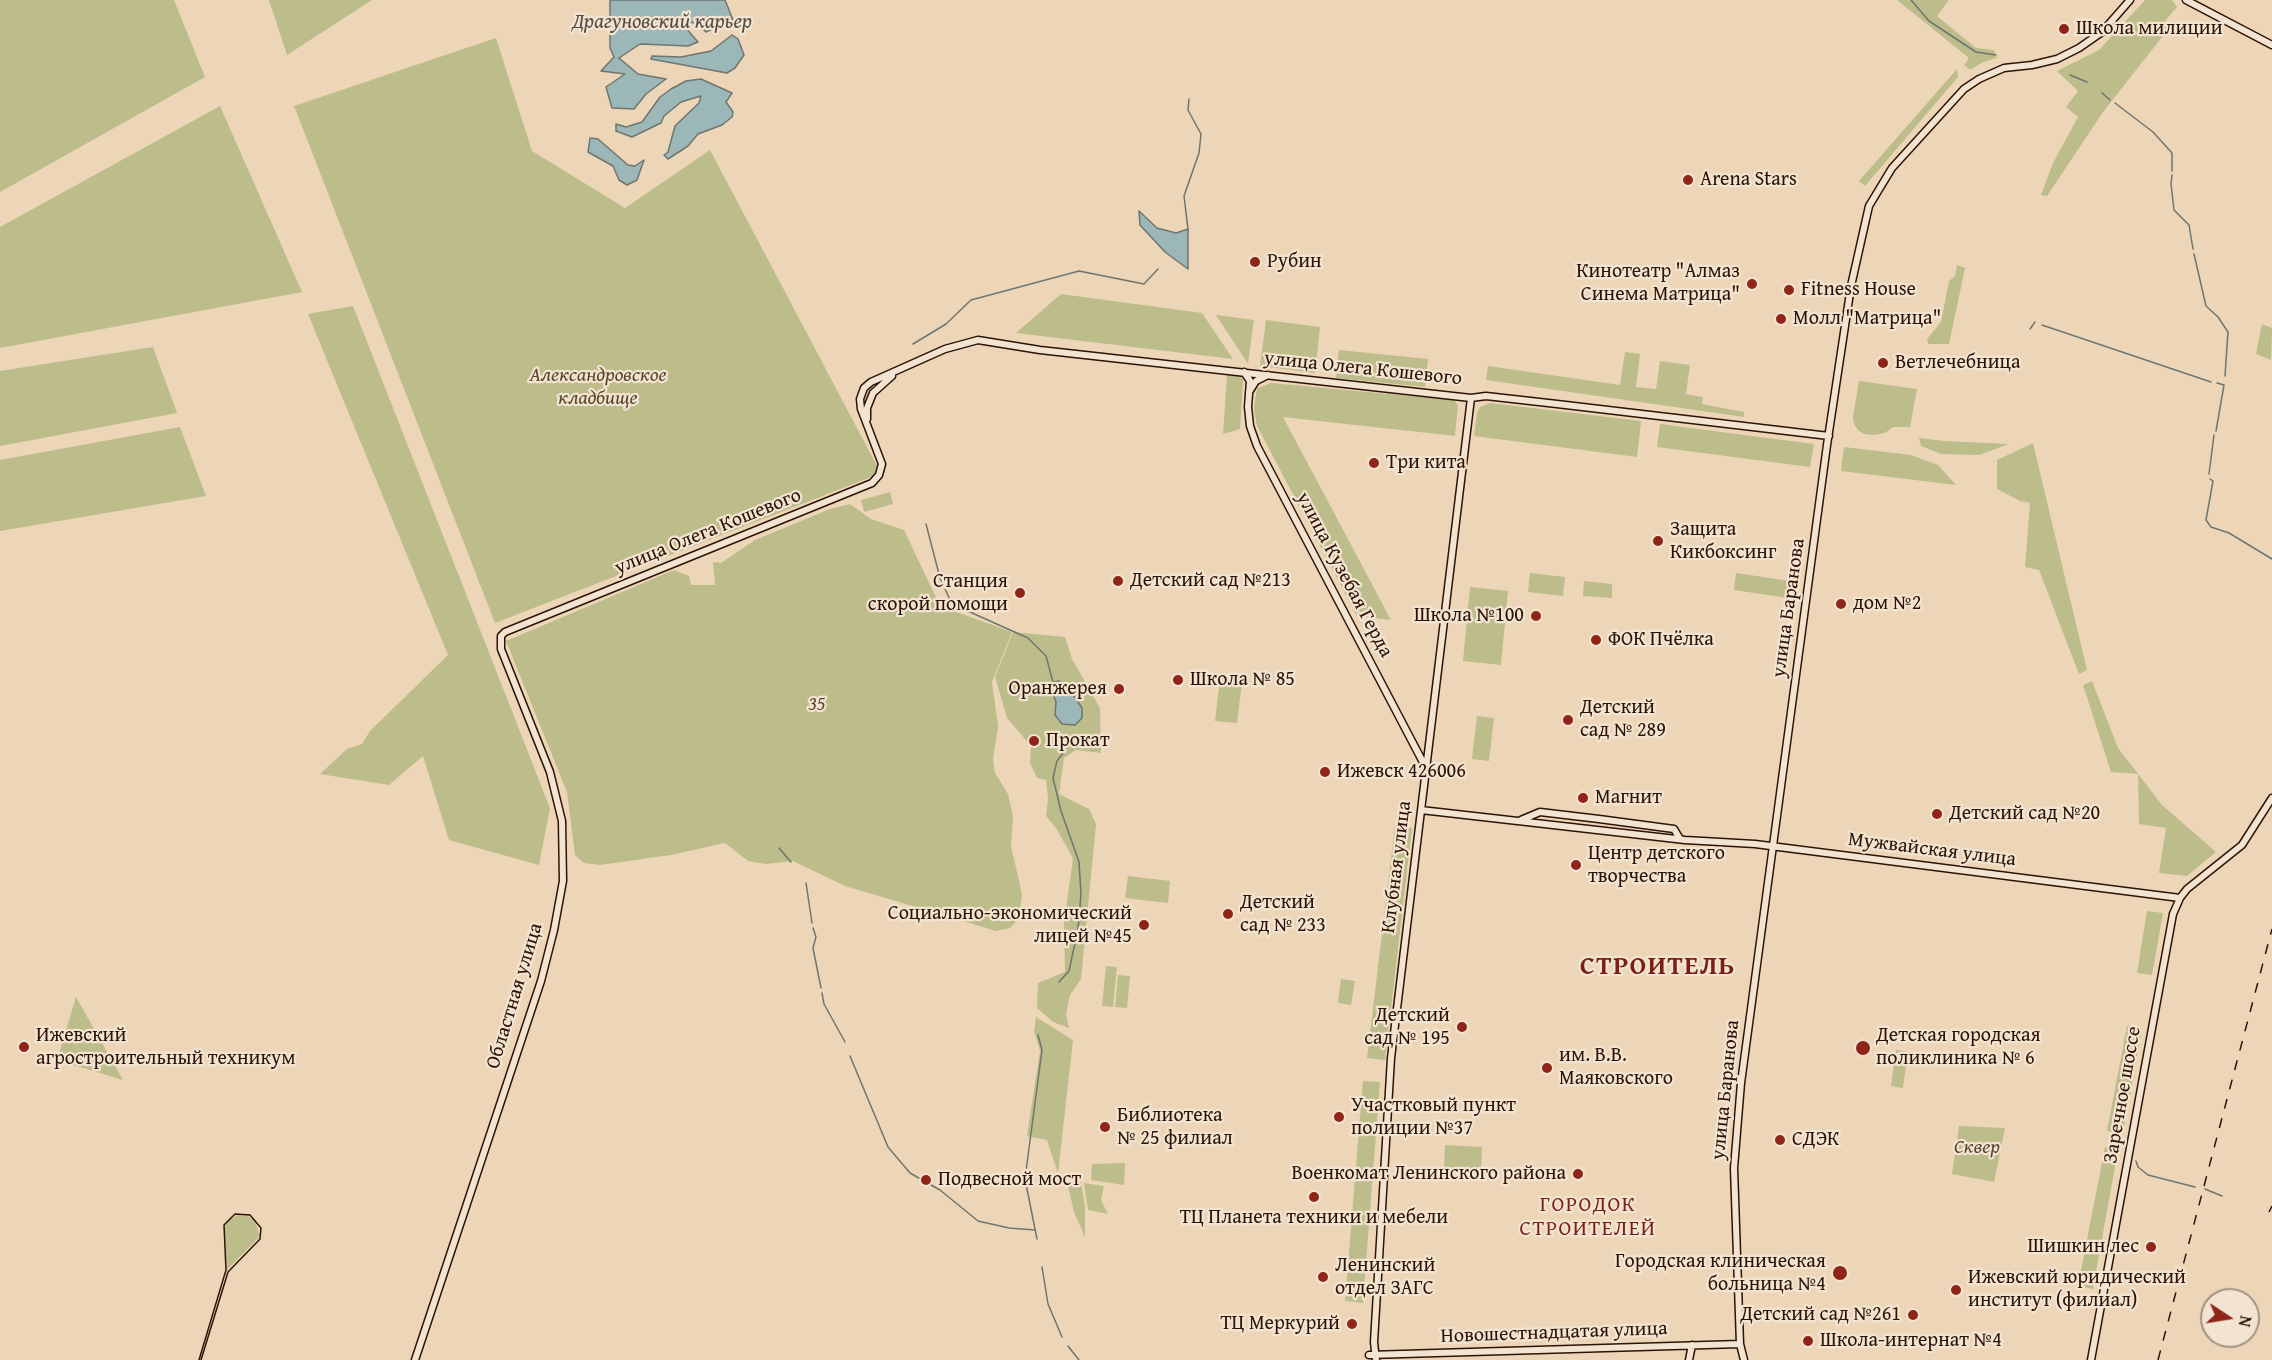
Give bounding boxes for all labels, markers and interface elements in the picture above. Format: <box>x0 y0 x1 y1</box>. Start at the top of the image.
water label: Драгуновский карьер <box>572 10 752 36</box>
place label: Школа милиции <box>2076 17 2223 41</box>
marker: Школа милиции <box>2057 22 2071 36</box>
place label: Arena Stars <box>1700 168 1797 192</box>
marker: Arena Stars <box>1681 173 1695 187</box>
place label: Рубин <box>1267 250 1322 274</box>
marker: Рубин <box>1248 255 1262 269</box>
place label: Кинотеатр "Алмаз Синема Матрица" <box>1576 260 1740 307</box>
marker: Кинотеатр "Алмаз Синема Матрица" <box>1745 277 1759 291</box>
place label: Fitness House <box>1801 278 1916 302</box>
marker: Fitness House <box>1782 283 1796 297</box>
place label: Молл "Матрица" <box>1793 307 1941 331</box>
marker: Молл "Матрица" <box>1774 312 1788 326</box>
street label: улица Олега Кошевого <box>1263 347 1463 391</box>
place label: Ветлечебница <box>1895 351 2020 375</box>
marker: Ветлечебница <box>1876 356 1890 370</box>
park label: Александровское кладбище <box>529 364 667 411</box>
place label: Три кита <box>1386 451 1466 475</box>
marker: Три кита <box>1367 456 1381 470</box>
street label: улица Олега Кошевого <box>611 484 805 580</box>
street label: улица Кузебая Герда <box>1290 488 1398 662</box>
place label: Защита Кикбоксинг <box>1670 518 1776 565</box>
marker: Защита Кикбоксинг <box>1651 534 1665 548</box>
street label: улица Баранова <box>1767 537 1811 679</box>
place label: Детский сад №213 <box>1130 569 1291 593</box>
place label: Станция скорой помощи <box>868 570 1008 617</box>
marker: Детский сад №213 <box>1111 574 1125 588</box>
marker: Станция скорой помощи <box>1013 586 1027 600</box>
place label: дом №2 <box>1853 592 1921 616</box>
marker: дом №2 <box>1834 597 1848 611</box>
place label: Школа №100 <box>1414 604 1524 628</box>
marker: Школа №100 <box>1529 609 1543 623</box>
place label: ФОК Пчёлка <box>1608 628 1714 652</box>
marker: ФОК Пчёлка <box>1589 633 1603 647</box>
place label: Школа № 85 <box>1190 668 1295 692</box>
marker: Школа № 85 <box>1171 673 1185 687</box>
place label: Оранжерея <box>1009 677 1107 701</box>
marker: Оранжерея <box>1112 682 1126 696</box>
park label: 35 <box>809 693 825 717</box>
place label: Детский сад № 289 <box>1580 696 1666 743</box>
marker: Детский сад № 289 <box>1561 713 1575 727</box>
place label: Прокат <box>1046 729 1110 753</box>
marker: Прокат <box>1027 734 1041 748</box>
place label: Ижевск 426006 <box>1337 760 1466 784</box>
marker: Ижевск 426006 <box>1318 765 1332 779</box>
place label: Магнит <box>1595 786 1662 810</box>
marker: Магнит <box>1576 791 1590 805</box>
street label: Клубная улица <box>1377 799 1417 935</box>
place label: Детский сад №20 <box>1949 802 2100 826</box>
marker: Детский сад №20 <box>1930 807 1944 821</box>
street label: Мужвайская улица <box>1847 828 2017 872</box>
place label: Центр детского творчества <box>1588 842 1725 889</box>
marker: Центр детского творчества <box>1569 858 1583 872</box>
place label: Детский сад № 233 <box>1240 891 1326 938</box>
place label: Социально-экономический лицей №45 <box>888 902 1132 949</box>
marker: Детский сад № 233 <box>1221 907 1235 921</box>
marker: Социально-экономический лицей №45 <box>1137 918 1151 932</box>
street label: Областная улица <box>481 920 549 1072</box>
district label: СТРОИТЕЛЬ <box>1580 951 1736 983</box>
place label: Детский сад № 195 <box>1364 1004 1450 1051</box>
street label: улица Баранова <box>1707 1019 1745 1161</box>
marker: Детский сад № 195 <box>1455 1020 1469 1034</box>
place label: Ижевский агростроительный техникум <box>36 1024 295 1071</box>
place label: Детская городская поликлиника № 6 <box>1876 1024 2041 1071</box>
street label: Заречное шоссе <box>2099 1025 2147 1165</box>
marker: Детская городская поликлиника № 6 <box>1854 1039 1872 1057</box>
marker: Ижевский агростроительный техникум <box>17 1040 31 1054</box>
place label: им. В.В. Маяковского <box>1559 1044 1673 1091</box>
marker: им. В.В. Маяковского <box>1540 1061 1554 1075</box>
place label: Участковый пункт полиции №37 <box>1351 1094 1516 1141</box>
place label: Библиотека № 25 филиал <box>1117 1104 1233 1151</box>
marker: Участковый пункт полиции №37 <box>1332 1110 1346 1124</box>
marker: Библиотека № 25 филиал <box>1098 1120 1112 1134</box>
place label: СДЭК <box>1792 1128 1839 1152</box>
marker: СДЭК <box>1773 1133 1787 1147</box>
park label: Сквер <box>1954 1136 2000 1160</box>
place label: Военкомат Ленинского района <box>1292 1162 1566 1186</box>
marker: Военкомат Ленинского района <box>1571 1167 1585 1181</box>
place label: Подвесной мост <box>938 1168 1081 1192</box>
marker: Подвесной мост <box>919 1173 933 1187</box>
marker: ТЦ Планета техники и мебели <box>1307 1190 1321 1204</box>
district label: ГОРОДОК СТРОИТЕЛЕЙ <box>1520 1193 1656 1243</box>
place label: ТЦ Планета техники и мебели <box>1180 1206 1448 1230</box>
place label: Шишкин лес <box>2028 1235 2139 1259</box>
marker: Шишкин лес <box>2144 1240 2158 1254</box>
place label: Городская клиническая больница №4 <box>1615 1250 1826 1297</box>
place label: Ленинский отдел ЗАГС <box>1335 1254 1435 1301</box>
marker: Городская клиническая больница №4 <box>1831 1264 1849 1282</box>
place label: Ижевский юридический институт (филиал) <box>1968 1266 2186 1313</box>
marker: Ленинский отдел ЗАГС <box>1316 1270 1330 1284</box>
marker: Ижевский юридический институт (филиал) <box>1949 1283 1963 1297</box>
north arrow <box>2200 1288 2260 1348</box>
place label: Детский сад №261 <box>1740 1303 1901 1327</box>
marker: Детский сад №261 <box>1906 1308 1920 1322</box>
place label: ТЦ Меркурий <box>1220 1312 1340 1336</box>
text: N <box>2233 1314 2259 1329</box>
marker: ТЦ Меркурий <box>1345 1317 1359 1331</box>
street label: Новошестнадцатая улица <box>1440 1317 1668 1349</box>
place label: Школа-интернат №4 <box>1820 1329 2002 1353</box>
marker: Школа-интернат №4 <box>1801 1334 1815 1348</box>

